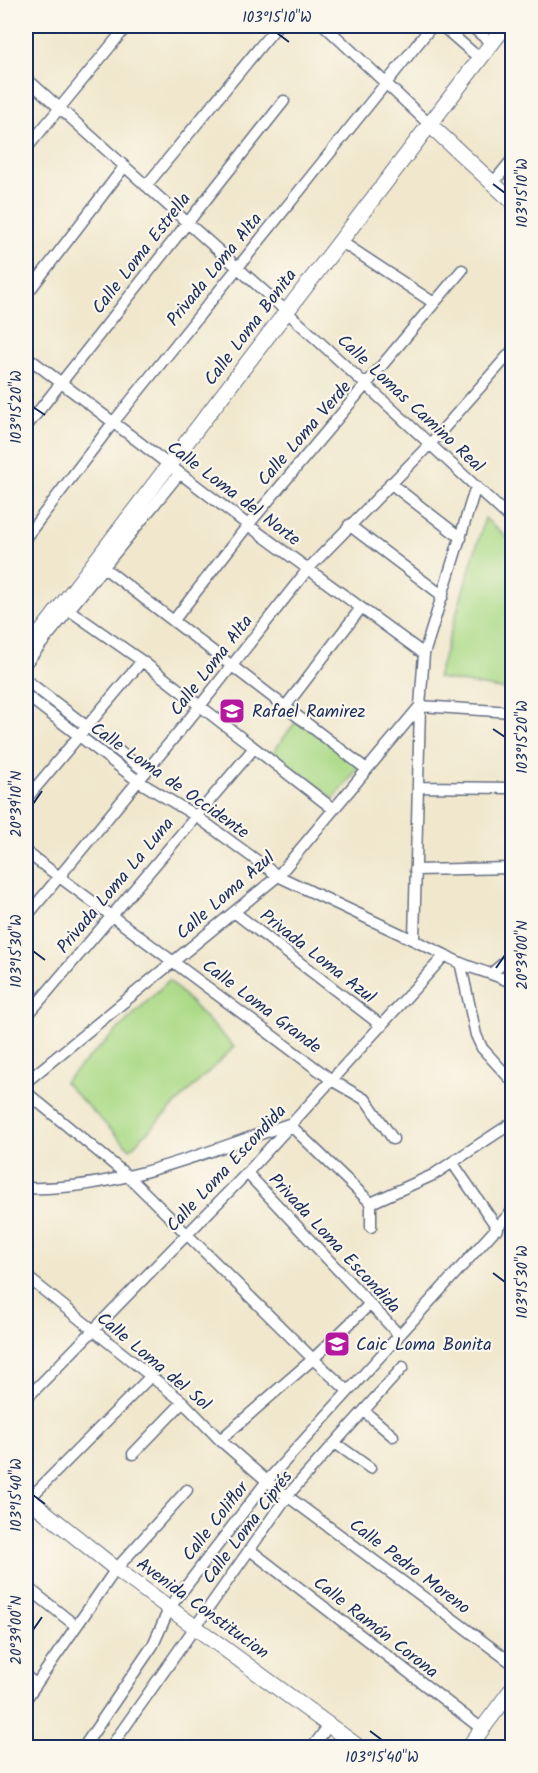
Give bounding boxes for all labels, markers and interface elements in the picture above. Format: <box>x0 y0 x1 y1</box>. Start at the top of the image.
text: 103°15'10"W <box>242 6 312 30</box>
text: 103°15'10"W <box>511 158 535 228</box>
street label: Calle Loma Estrella <box>85 187 199 321</box>
street label: Privada Loma Alta <box>160 207 270 333</box>
street label: Calle Loma Bonita <box>197 263 305 393</box>
street label: Calle Lomas Camino Real <box>329 328 491 481</box>
text: 103°15'20"W <box>5 370 29 444</box>
street label: Calle Loma Verde <box>251 375 359 493</box>
street label: Calle Loma del Norte <box>160 434 306 554</box>
street label: Calle Loma Alta <box>163 609 261 723</box>
school or university icon: Rafael Ramirez <box>217 696 247 726</box>
place label: Rafael Ramirez <box>252 698 366 727</box>
text: 103°15'20"W <box>511 700 535 774</box>
street label: Calle Loma de Occidente <box>84 715 255 847</box>
text: 20°39'10"N <box>5 771 29 837</box>
street label: Privada Loma La Luna <box>50 811 182 961</box>
street label: Calle Loma Azul <box>170 844 282 948</box>
street label: Privada Loma Azul <box>253 902 382 1012</box>
text: 103°15'30"W <box>5 914 29 988</box>
text: 20°39'00"N <box>511 920 535 990</box>
street label: Calle Loma Grande <box>195 952 327 1062</box>
street label: Calle Loma Escondida <box>160 1098 294 1240</box>
street label: Privada Loma Escondida <box>261 1167 407 1321</box>
text: 103°15'30"W <box>511 1245 535 1319</box>
street label: Calle Loma del Sol <box>89 1305 217 1419</box>
school or university icon: Caic Loma Bonita <box>322 1329 352 1359</box>
place label: Caic Loma Bonita <box>356 1331 492 1360</box>
text: 103°15'40"W <box>5 1458 29 1532</box>
street label: Calle Loma Ciprés <box>196 1464 301 1591</box>
street label: Calle Coliflor <box>176 1475 257 1568</box>
street label: Calle Pedro Moreno <box>342 1512 476 1623</box>
street label: Avenida Constitucion <box>130 1551 275 1667</box>
street label: Calle Ramón Corona <box>306 1570 444 1687</box>
text: 20°39'00"N <box>5 1595 29 1665</box>
text: 103°15'40"W <box>345 1746 419 1770</box>

